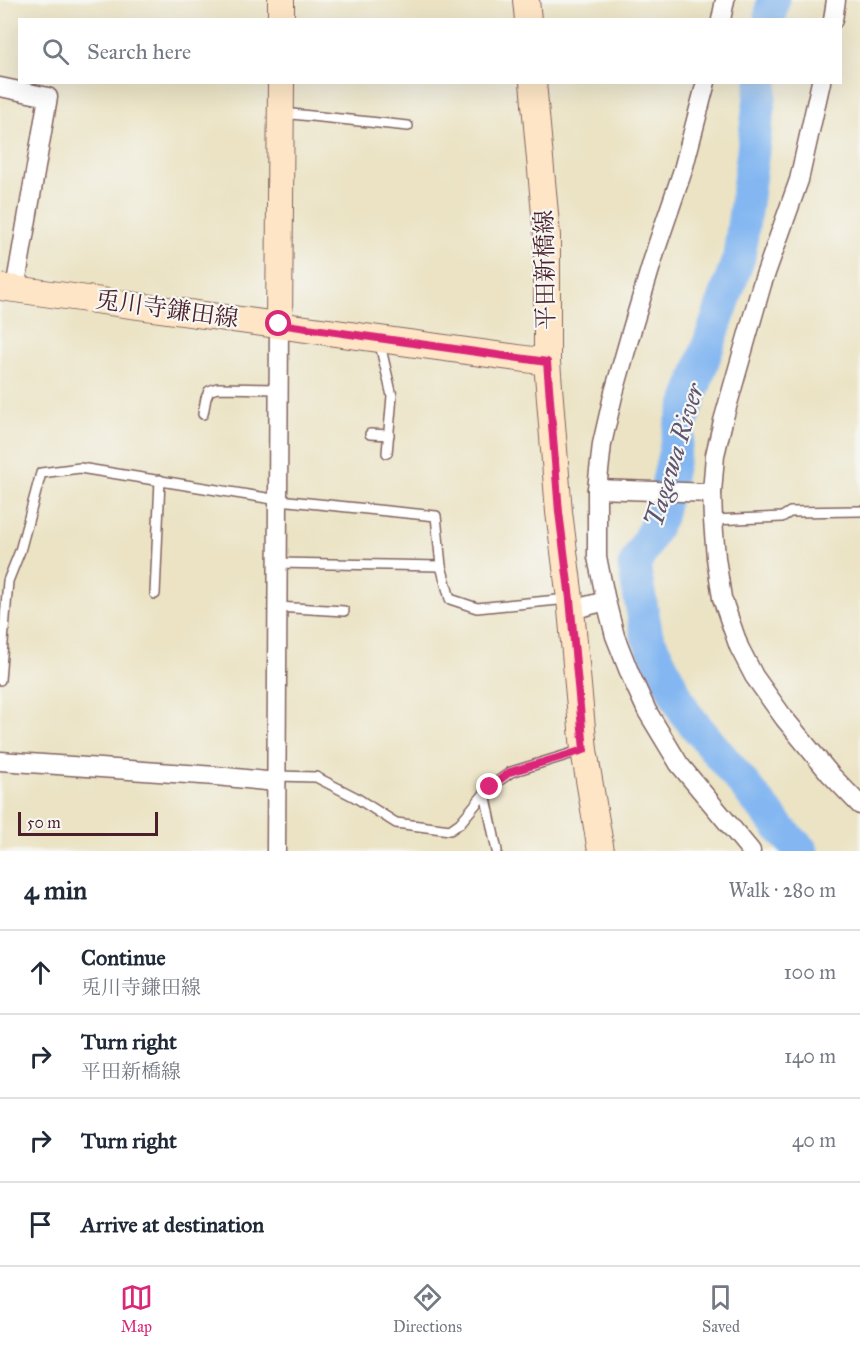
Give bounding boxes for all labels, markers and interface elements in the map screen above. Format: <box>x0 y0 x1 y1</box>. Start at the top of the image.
search box <box>18 18 842 84</box>
icon: search <box>39 35 72 68</box>
text: Search here <box>87 38 191 65</box>
street label: 平田新橋線 <box>529 210 561 330</box>
street label: 兎川寺鎌田線 <box>94 284 240 334</box>
route start <box>265 310 291 336</box>
water label: Tagawa River <box>637 378 711 531</box>
route end <box>476 773 502 799</box>
scale bar <box>18 809 158 836</box>
text: 50 m <box>27 813 61 832</box>
text: 4 min <box>24 874 87 906</box>
text: Walk · 280 m <box>729 878 836 902</box>
text: Continue <box>81 944 166 971</box>
icon: ahead <box>24 956 57 989</box>
text: 100 m <box>784 960 836 984</box>
text: 兎川寺鎌田線 <box>81 975 201 999</box>
text: Turn right <box>81 1028 177 1055</box>
icon: right <box>24 1040 57 1073</box>
text: 140 m <box>784 1044 836 1068</box>
text: 平田新橋線 <box>81 1059 181 1083</box>
icon: right <box>24 1124 57 1157</box>
text: Turn right <box>81 1127 177 1154</box>
text: 40 m <box>792 1128 836 1152</box>
icon: arrive <box>24 1208 57 1241</box>
text: Arrive at destination <box>81 1211 264 1238</box>
tab: Map <box>120 1281 153 1336</box>
tab: Directions <box>393 1281 462 1336</box>
tab: Saved <box>702 1281 740 1336</box>

